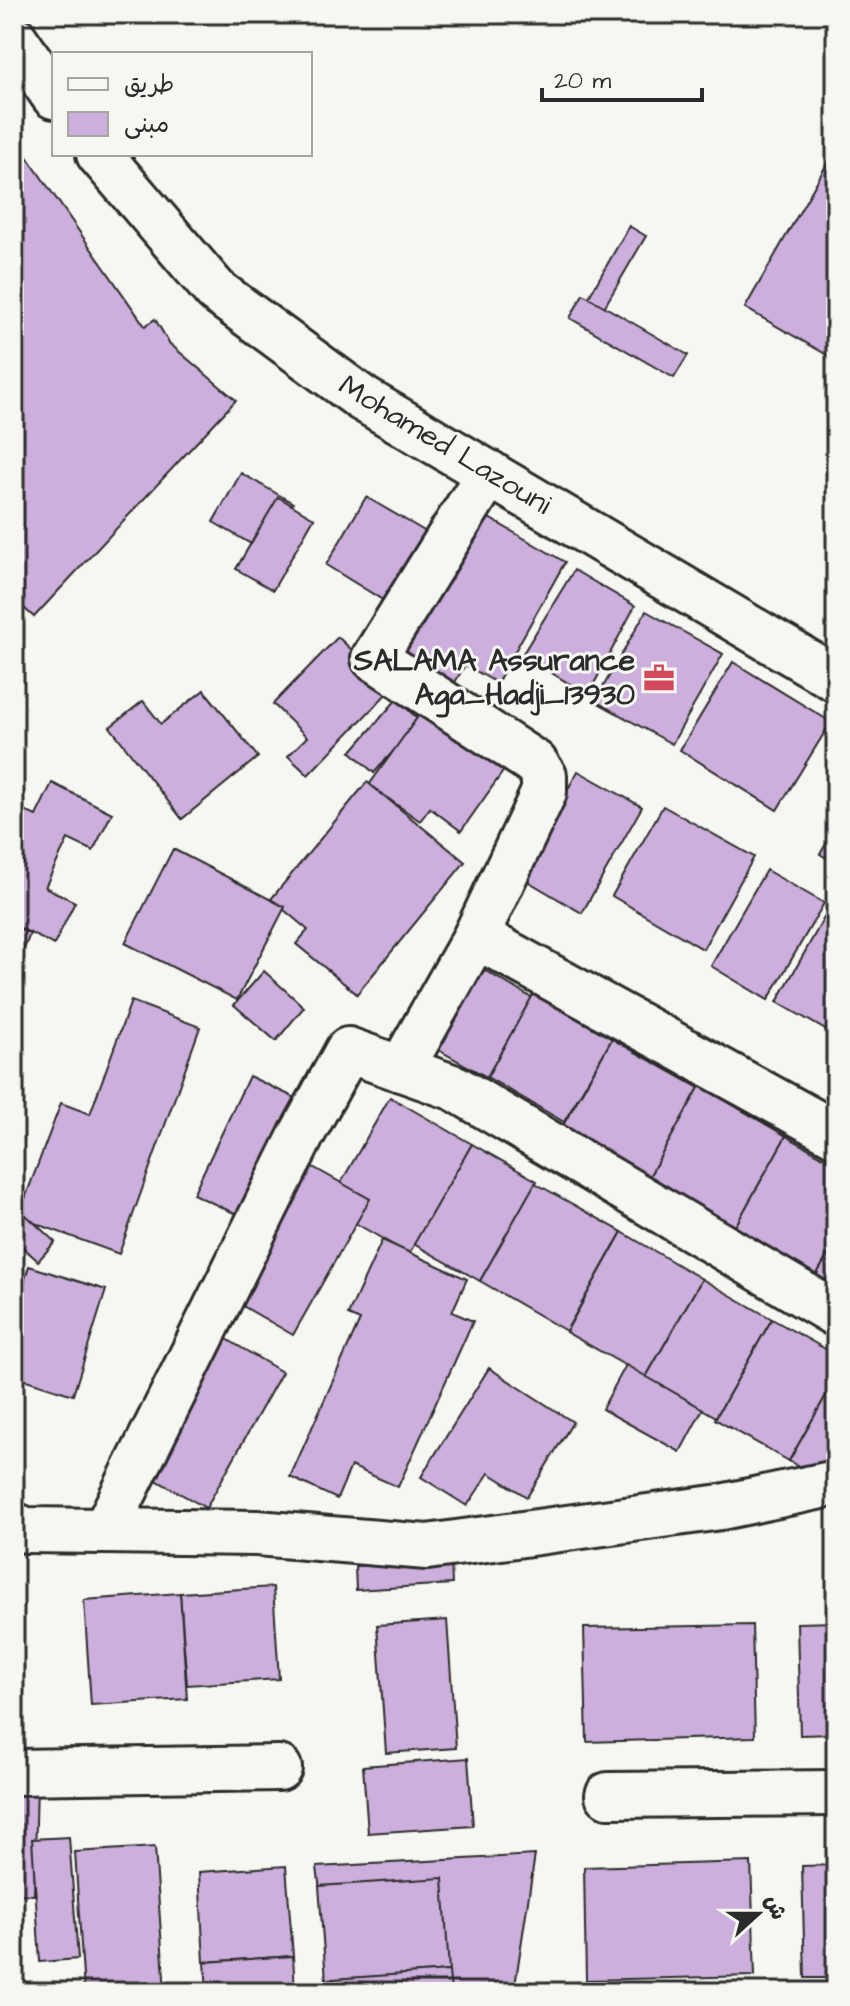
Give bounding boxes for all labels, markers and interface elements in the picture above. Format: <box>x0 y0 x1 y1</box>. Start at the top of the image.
legend <box>52 52 312 156</box>
scale bar <box>542 52 702 102</box>
text: 20 m <box>554 64 611 98</box>
text: طريق <box>124 68 174 102</box>
text: مبنى <box>124 108 169 142</box>
street label: Mohamed Lazouni <box>331 365 560 525</box>
place label: SALAMA Assurance Aga_Hadji_13930 <box>353 640 635 718</box>
office icon: SALAMA Assurance Aga_Hadji_13930 <box>642 661 676 695</box>
north arrow <box>718 1874 798 1954</box>
text: ش <box>756 1891 794 1924</box>

